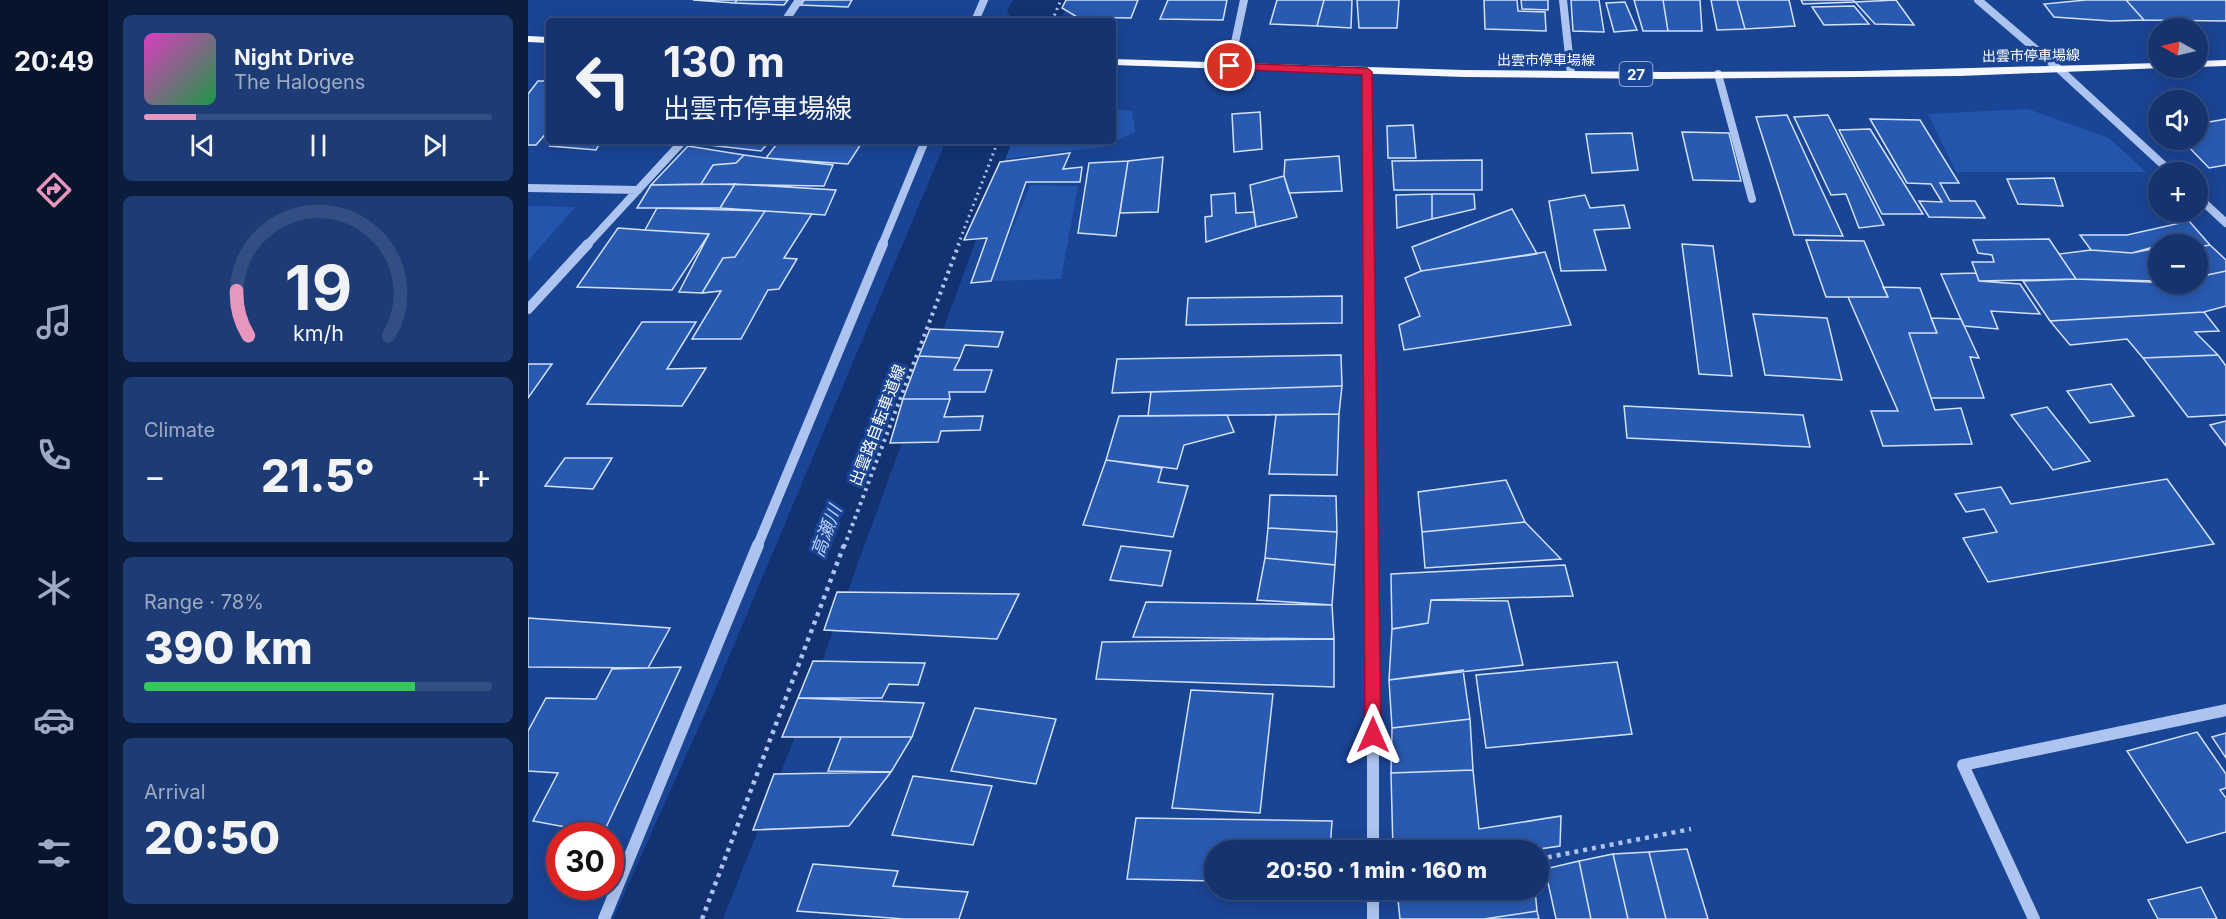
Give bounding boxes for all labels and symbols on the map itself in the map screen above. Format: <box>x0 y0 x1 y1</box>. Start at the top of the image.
north arrow <box>2148 18 2208 78</box>
pin <box>1204 40 1255 91</box>
street label: 出雲市停車場線 <box>1982 46 2080 64</box>
street label: 出雲市停車場線 <box>1497 51 1595 68</box>
road number: 27 <box>1620 62 1652 86</box>
street label: 出雲路自転車道線 <box>845 362 909 488</box>
water label: 高瀬川 <box>807 500 846 560</box>
position arrow <box>1341 703 1405 767</box>
speed limit sign: 30 <box>546 822 624 900</box>

